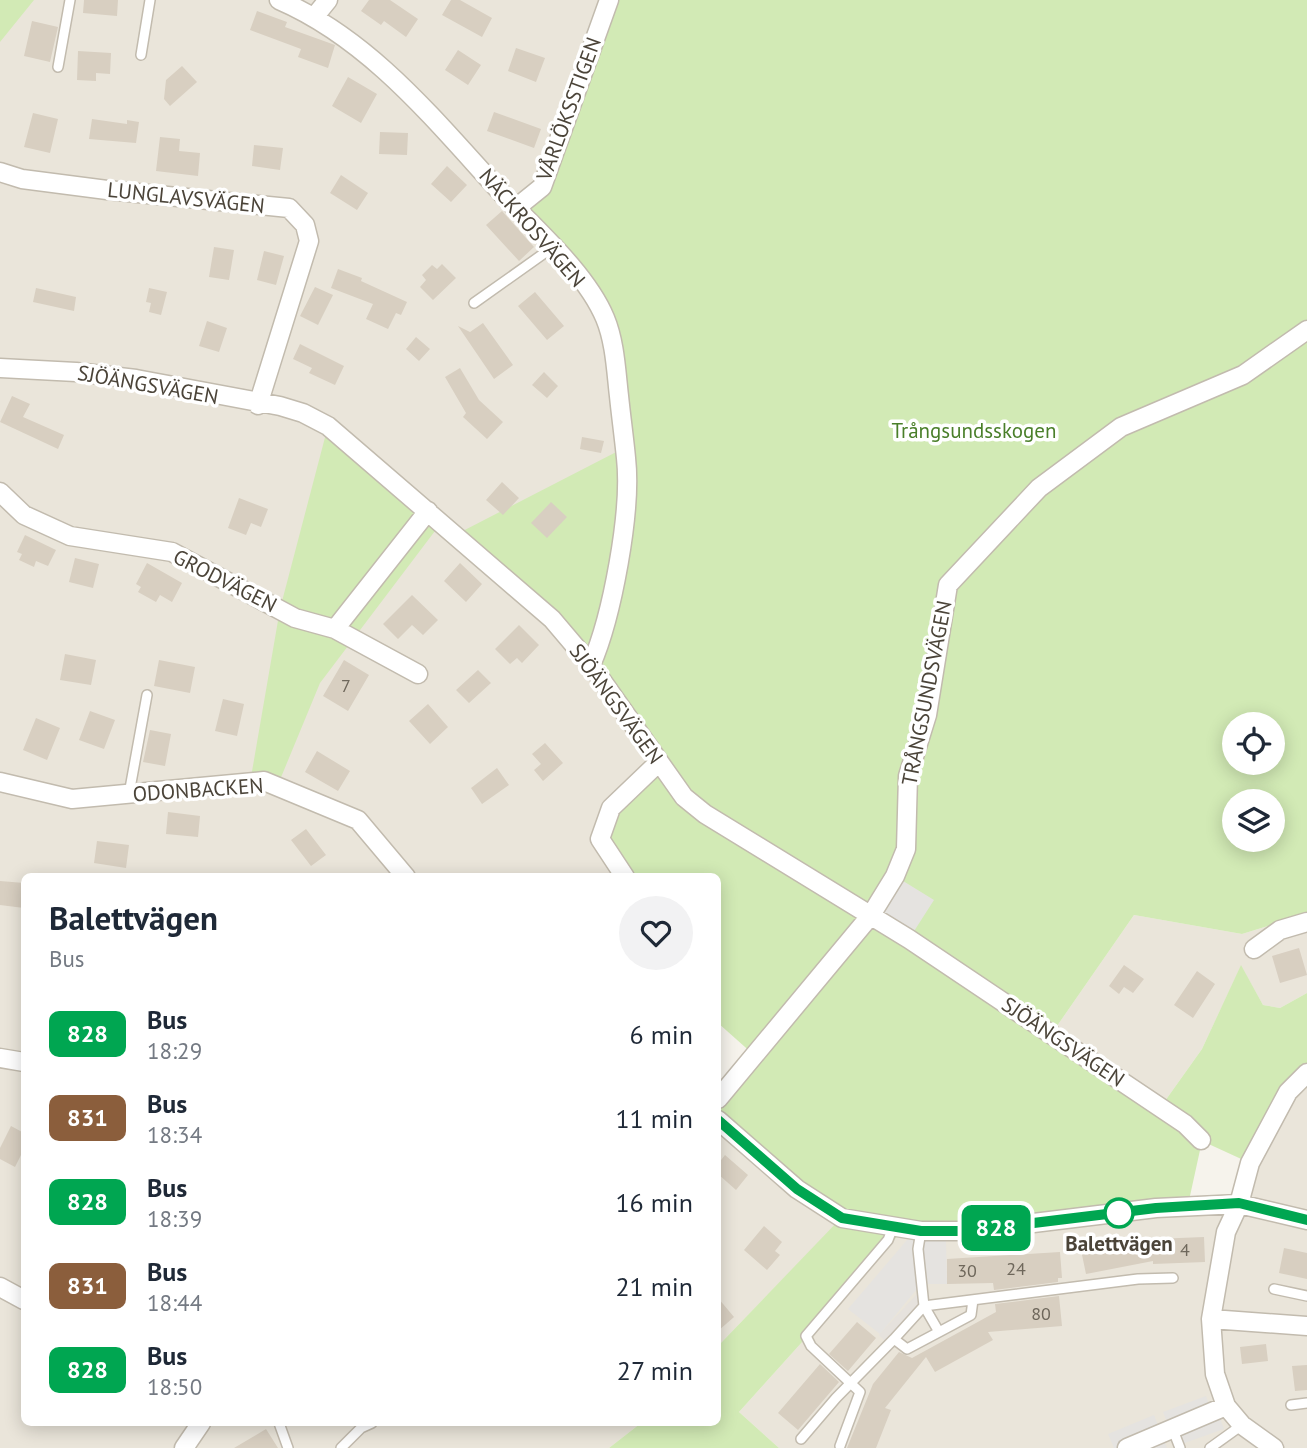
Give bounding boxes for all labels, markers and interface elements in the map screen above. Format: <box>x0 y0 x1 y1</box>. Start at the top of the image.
street label: VÅRLÖKSSTIGEN <box>530 33 607 185</box>
street label: NÄCKROSVÄGEN <box>473 163 591 293</box>
street label: LUNGLAVSVÄGEN <box>106 176 266 219</box>
street label: SJÖÄNGSVÄGEN <box>76 359 221 410</box>
park label: Trångsundsskogen <box>892 417 1056 444</box>
street label: GRODVÄGEN <box>169 543 282 618</box>
street label: TRÅNGSUNDSVÄGEN <box>895 598 958 788</box>
street label: SJÖÄNGSVÄGEN <box>564 638 669 769</box>
house number: 7 <box>341 674 351 697</box>
map controls <box>1222 712 1285 852</box>
button: locate <box>1222 712 1285 775</box>
street label: ODONBACKEN <box>132 771 264 808</box>
button: layers <box>1222 789 1285 852</box>
text: Balettvägen <box>49 896 218 939</box>
button: heart <box>619 896 693 970</box>
text: Bus <box>49 944 85 973</box>
street label: SJÖÄNGSVÄGEN <box>997 991 1130 1093</box>
text: Bus <box>147 1003 187 1036</box>
text: 828 <box>67 1018 108 1049</box>
text: 6 min <box>630 1018 693 1051</box>
text: 18:29 <box>147 1036 202 1065</box>
text: Bus <box>147 1087 187 1120</box>
text: 831 <box>67 1102 108 1133</box>
text: 11 min <box>615 1102 693 1135</box>
text: 18:34 <box>147 1120 202 1149</box>
text: Bus <box>147 1171 187 1204</box>
text: 828 <box>67 1186 108 1217</box>
text: 16 min <box>615 1186 693 1219</box>
marker: Balettvägen <box>1104 1198 1134 1228</box>
text: 18:39 <box>147 1204 202 1233</box>
line badge: 828 <box>956 1205 1036 1251</box>
text: 828 <box>976 1212 1016 1243</box>
place label: Balettvägen <box>1065 1230 1173 1257</box>
house number: 4 <box>1180 1238 1190 1261</box>
text: Bus <box>147 1255 187 1288</box>
house number: 24 <box>1006 1257 1026 1280</box>
house number: 30 <box>957 1259 977 1282</box>
text: 831 <box>67 1270 108 1301</box>
text: 21 min <box>615 1270 693 1303</box>
text: 18:44 <box>147 1288 202 1317</box>
house number: 80 <box>1031 1302 1051 1325</box>
text: Bus <box>147 1339 187 1372</box>
text: 828 <box>67 1354 108 1385</box>
text: 27 min <box>617 1354 693 1387</box>
text: 18:50 <box>147 1372 202 1401</box>

